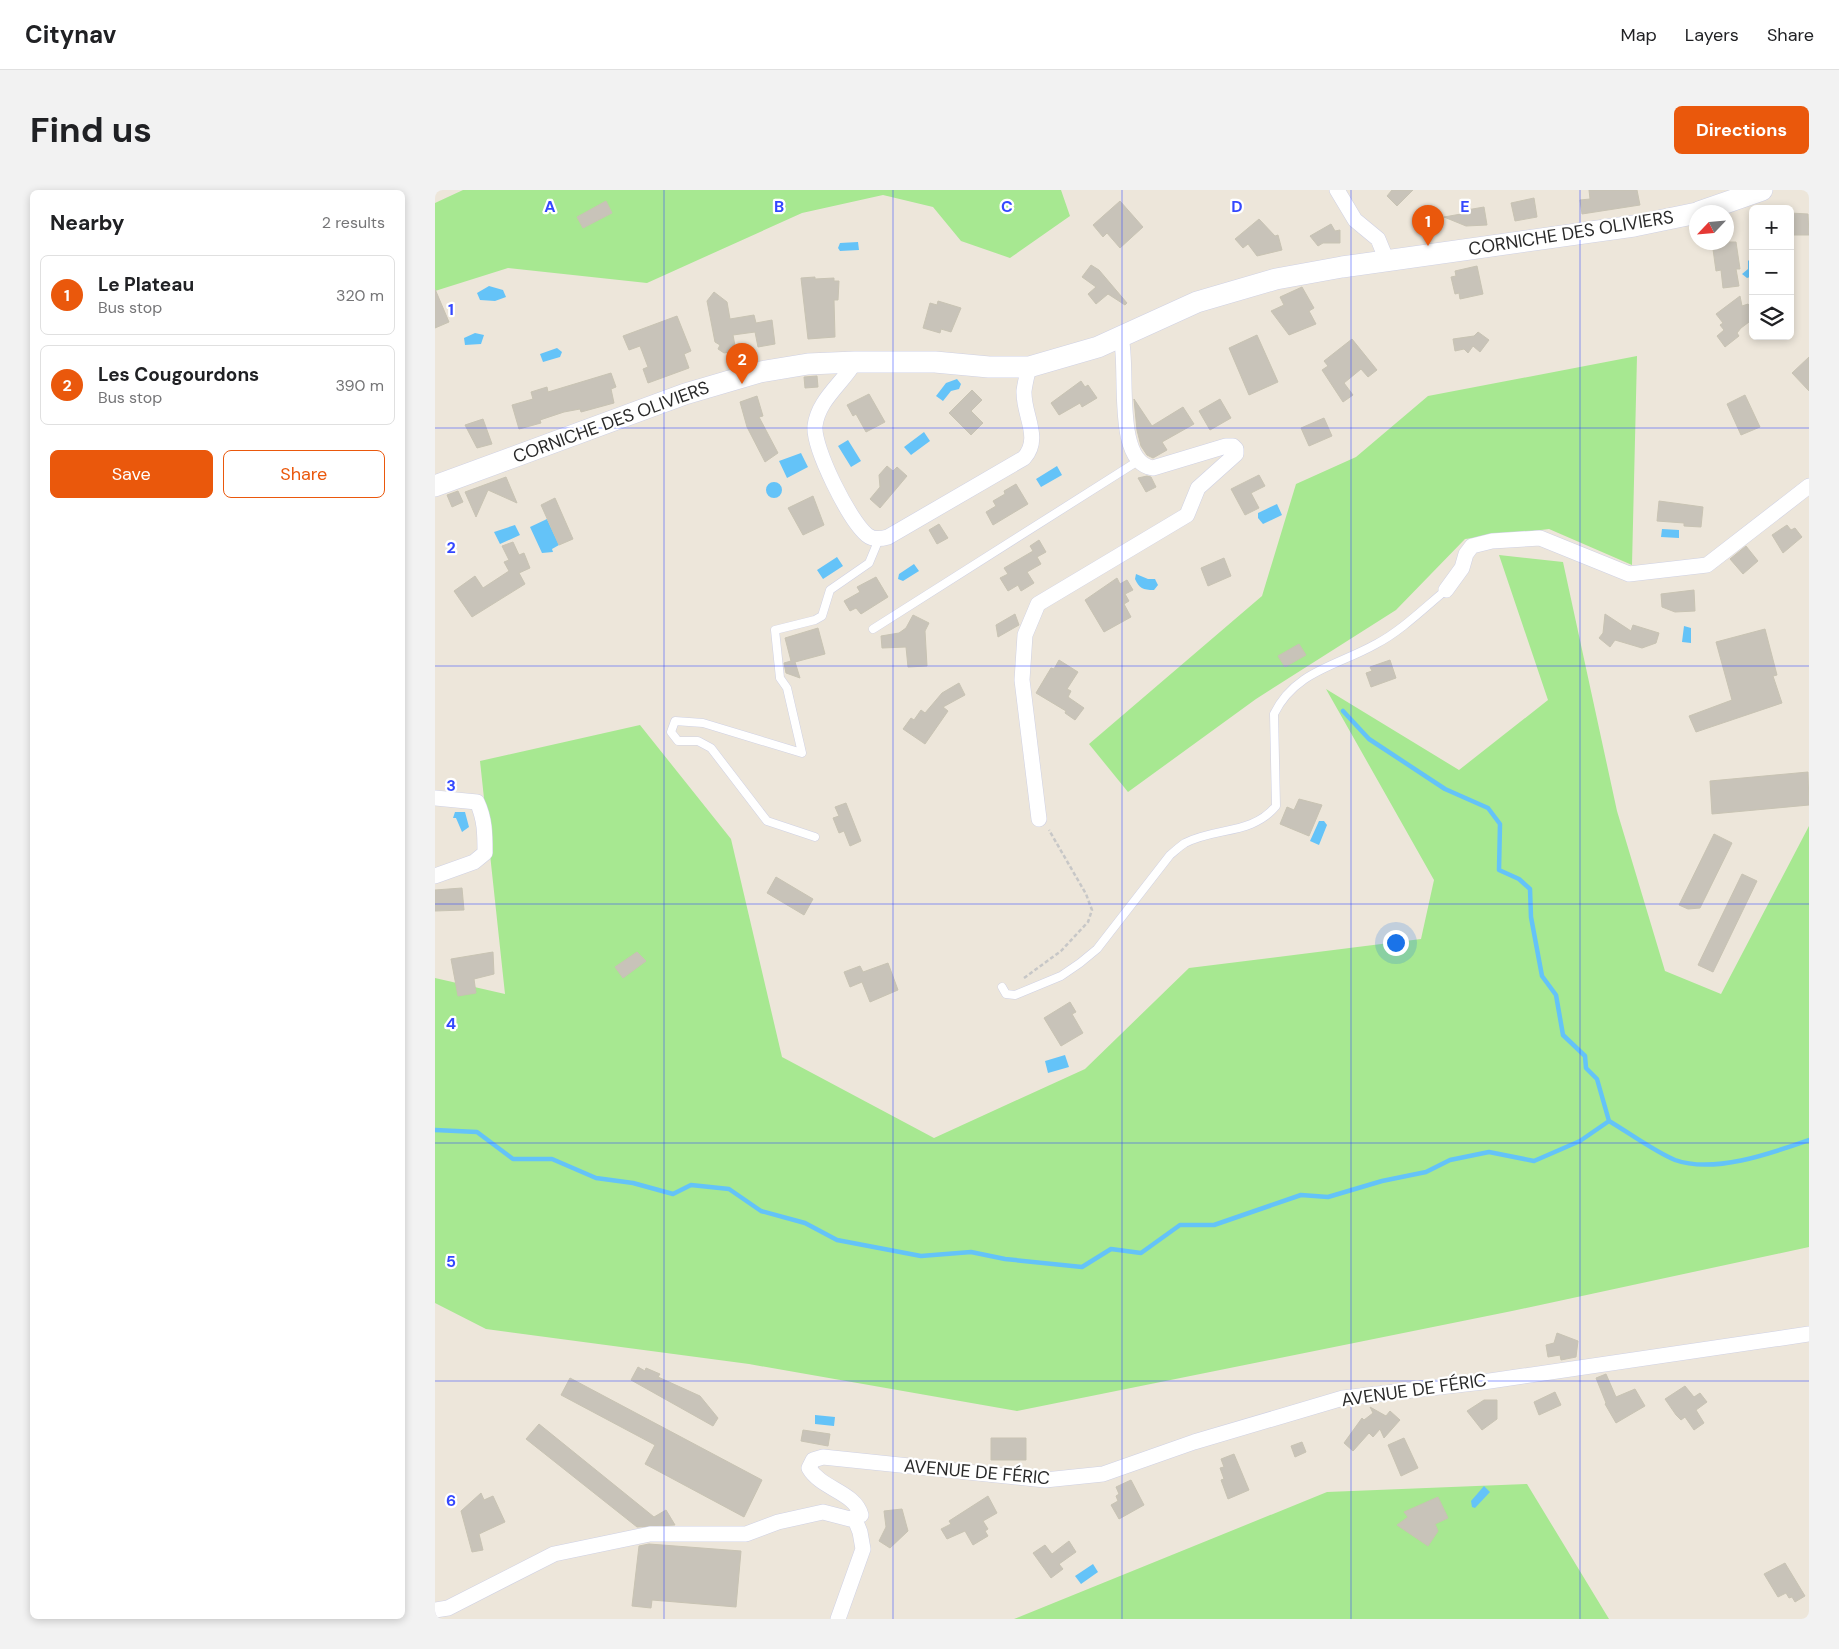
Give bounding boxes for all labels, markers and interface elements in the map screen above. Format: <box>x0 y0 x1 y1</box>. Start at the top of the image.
text: Citynav <box>25 19 116 50</box>
text: Map <box>1621 23 1657 47</box>
text: Layers <box>1685 23 1739 47</box>
text: Share <box>1767 23 1814 47</box>
button: Directions <box>1674 106 1809 154</box>
text: Find us <box>30 107 152 153</box>
text: A <box>544 196 556 217</box>
text: B <box>774 196 784 217</box>
text: C <box>1001 196 1013 217</box>
text: D <box>1231 196 1243 217</box>
text: E <box>1460 196 1470 217</box>
pin: 1 <box>1412 205 1444 246</box>
street label: CORNICHE DES OLIVIERS <box>1467 205 1675 261</box>
north arrow <box>1689 205 1734 250</box>
map controls <box>1749 205 1794 340</box>
button: + <box>1749 205 1794 250</box>
text: Nearby <box>50 209 124 237</box>
text: 2 results <box>322 212 385 233</box>
button: − <box>1749 250 1794 295</box>
text: Le Plateau <box>98 272 194 297</box>
text: 1 <box>64 285 70 306</box>
text: 320 m <box>336 285 384 306</box>
button: layers <box>1749 295 1794 340</box>
text: Bus stop <box>98 297 162 318</box>
text: 1 <box>448 299 454 320</box>
pin: 2 <box>726 343 758 384</box>
text: Les Cougourdons <box>98 362 259 387</box>
text: 2 <box>62 375 72 396</box>
text: 390 m <box>336 375 384 396</box>
street label: CORNICHE DES OLIVIERS <box>510 375 712 469</box>
text: Bus stop <box>98 387 162 408</box>
button: Save <box>50 450 213 498</box>
button: Share <box>223 450 385 498</box>
text: 2 <box>446 537 456 558</box>
text: 3 <box>446 775 456 796</box>
your location <box>1383 930 1409 956</box>
text: 4 <box>446 1013 456 1034</box>
text: 5 <box>446 1251 456 1272</box>
street label: AVENUE DE FÉRIC <box>1340 1368 1488 1412</box>
street label: AVENUE DE FÉRIC <box>903 1454 1051 1490</box>
text: 6 <box>446 1490 456 1511</box>

